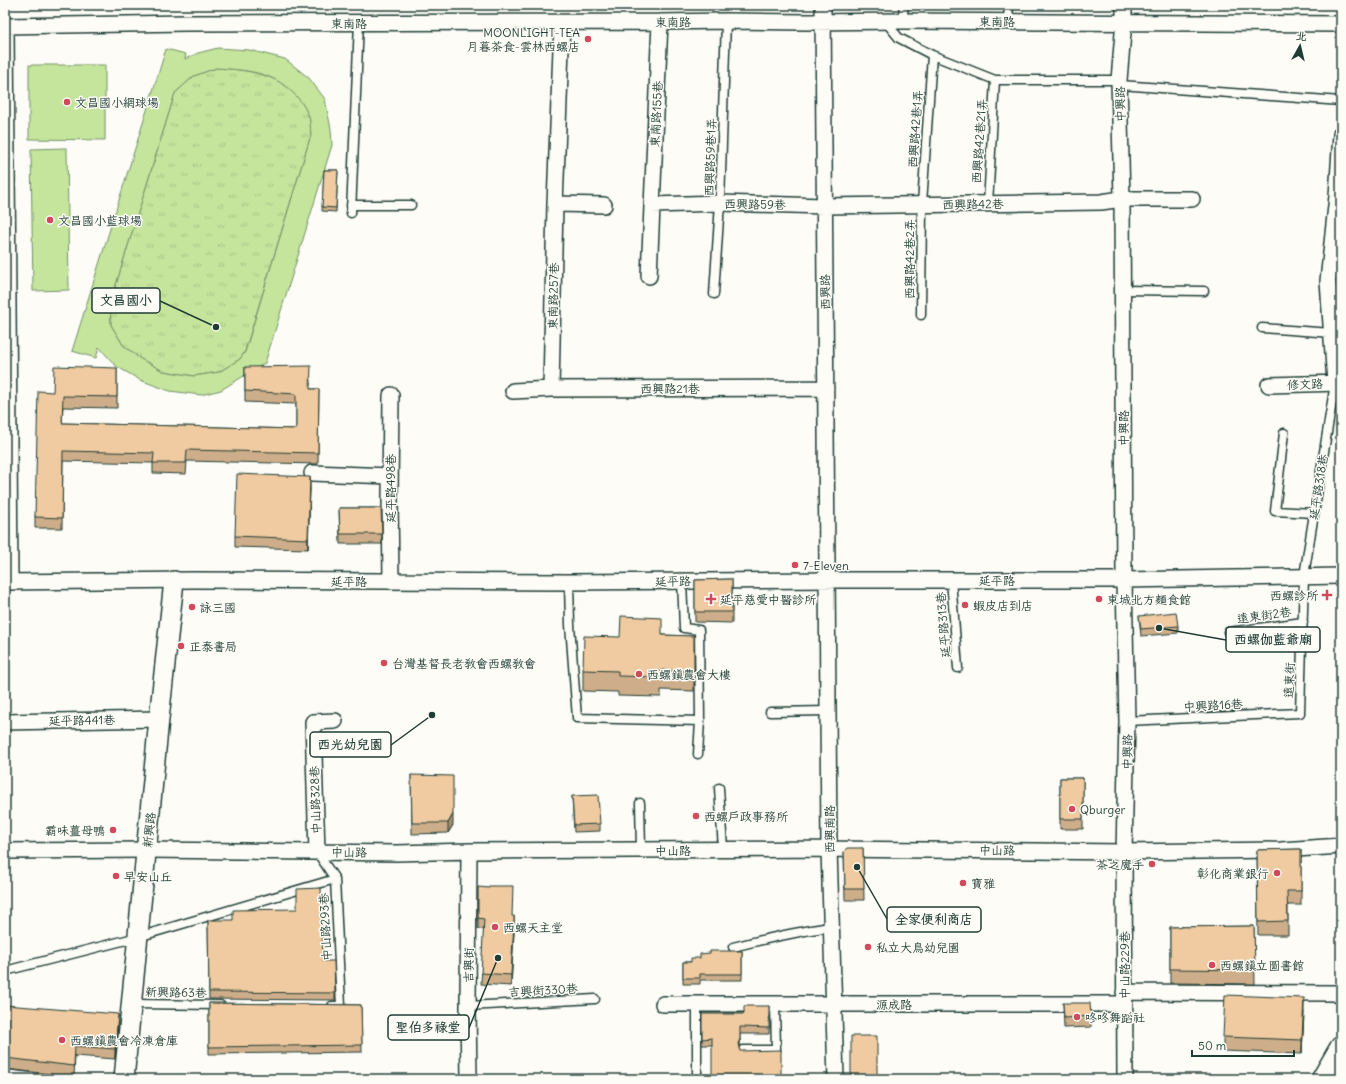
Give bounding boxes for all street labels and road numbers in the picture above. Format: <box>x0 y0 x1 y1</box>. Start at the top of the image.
street label: 東南路 <box>655 14 691 30</box>
street label: 東南路 <box>979 14 1015 29</box>
street label: 東南路 <box>331 16 367 31</box>
street label: 東南路155巷 <box>647 80 665 148</box>
street label: 中興路 <box>1112 86 1128 122</box>
street label: 西興路42巷1弄 <box>905 89 925 169</box>
street label: 西興路42巷21弄 <box>969 98 989 184</box>
street label: 西興路59巷1弄 <box>701 117 719 197</box>
street label: 西興路59巷 <box>724 196 786 212</box>
street label: 西興路42巷 <box>942 196 1004 212</box>
street label: 西興路42巷2弄 <box>902 219 917 299</box>
street label: 東南路257巷 <box>545 262 561 330</box>
street label: 西興路 <box>817 274 833 310</box>
street label: 修文路 <box>1287 376 1323 392</box>
street label: 西興路21巷 <box>640 381 700 396</box>
street label: 中興路 <box>1116 410 1131 446</box>
street label: 延平路318巷 <box>1305 453 1331 521</box>
street label: 延平路498巷 <box>383 454 398 522</box>
street label: 延平路 <box>655 573 691 589</box>
street label: 延平路 <box>979 573 1015 588</box>
street label: 延平路 <box>331 574 367 589</box>
street label: 延平路313巷 <box>933 591 953 659</box>
street label: 遠東街2巷 <box>1236 604 1292 626</box>
street label: 遠東街 <box>1281 662 1297 698</box>
street label: 中興路16巷 <box>1183 696 1243 714</box>
street label: 延平路441巷 <box>49 712 115 728</box>
street label: 中興路 <box>1119 734 1135 770</box>
street label: 中山路328巷 <box>306 766 324 834</box>
street label: 西興南路 <box>822 805 837 853</box>
street label: 新興路 <box>140 811 158 849</box>
street label: 中山路 <box>979 842 1015 858</box>
street label: 中山路 <box>655 843 691 858</box>
street label: 中山路 <box>331 844 367 860</box>
street label: 中山路293巷 <box>316 893 334 961</box>
street label: 中山路229巷 <box>1117 931 1132 999</box>
street label: 吉興街 <box>461 947 476 983</box>
street label: 吉興街330巷 <box>508 981 578 999</box>
street label: 新興路63巷 <box>145 984 207 1000</box>
street label: 源成路 <box>876 997 912 1012</box>

